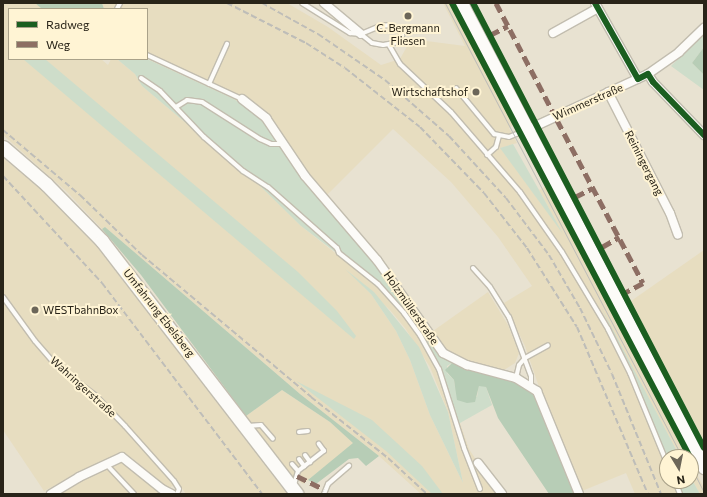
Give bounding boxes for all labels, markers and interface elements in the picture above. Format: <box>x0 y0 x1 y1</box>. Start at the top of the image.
legend <box>8 8 148 60</box>
marker: C. Bergmann Fliesen <box>403 11 413 21</box>
text: Radweg <box>46 17 89 31</box>
place label: C. Bergmann Fliesen <box>376 22 440 48</box>
text: Weg <box>46 37 70 51</box>
street label: Wimmerstraße <box>551 81 625 123</box>
place label: Wirtschaftshof <box>392 85 468 99</box>
marker: Wirtschaftshof <box>471 87 481 97</box>
street label: Reiningergang <box>622 128 666 198</box>
street label: Umfahrung Ebelsberg <box>121 266 197 360</box>
street label: Holzmüllerstraße <box>381 269 441 347</box>
place label: WESTbahnBox <box>43 303 118 317</box>
marker: WESTbahnBox <box>30 305 40 315</box>
street label: Wahringerstraße <box>47 354 119 420</box>
north arrow <box>659 449 699 489</box>
text: N <box>676 473 686 487</box>

